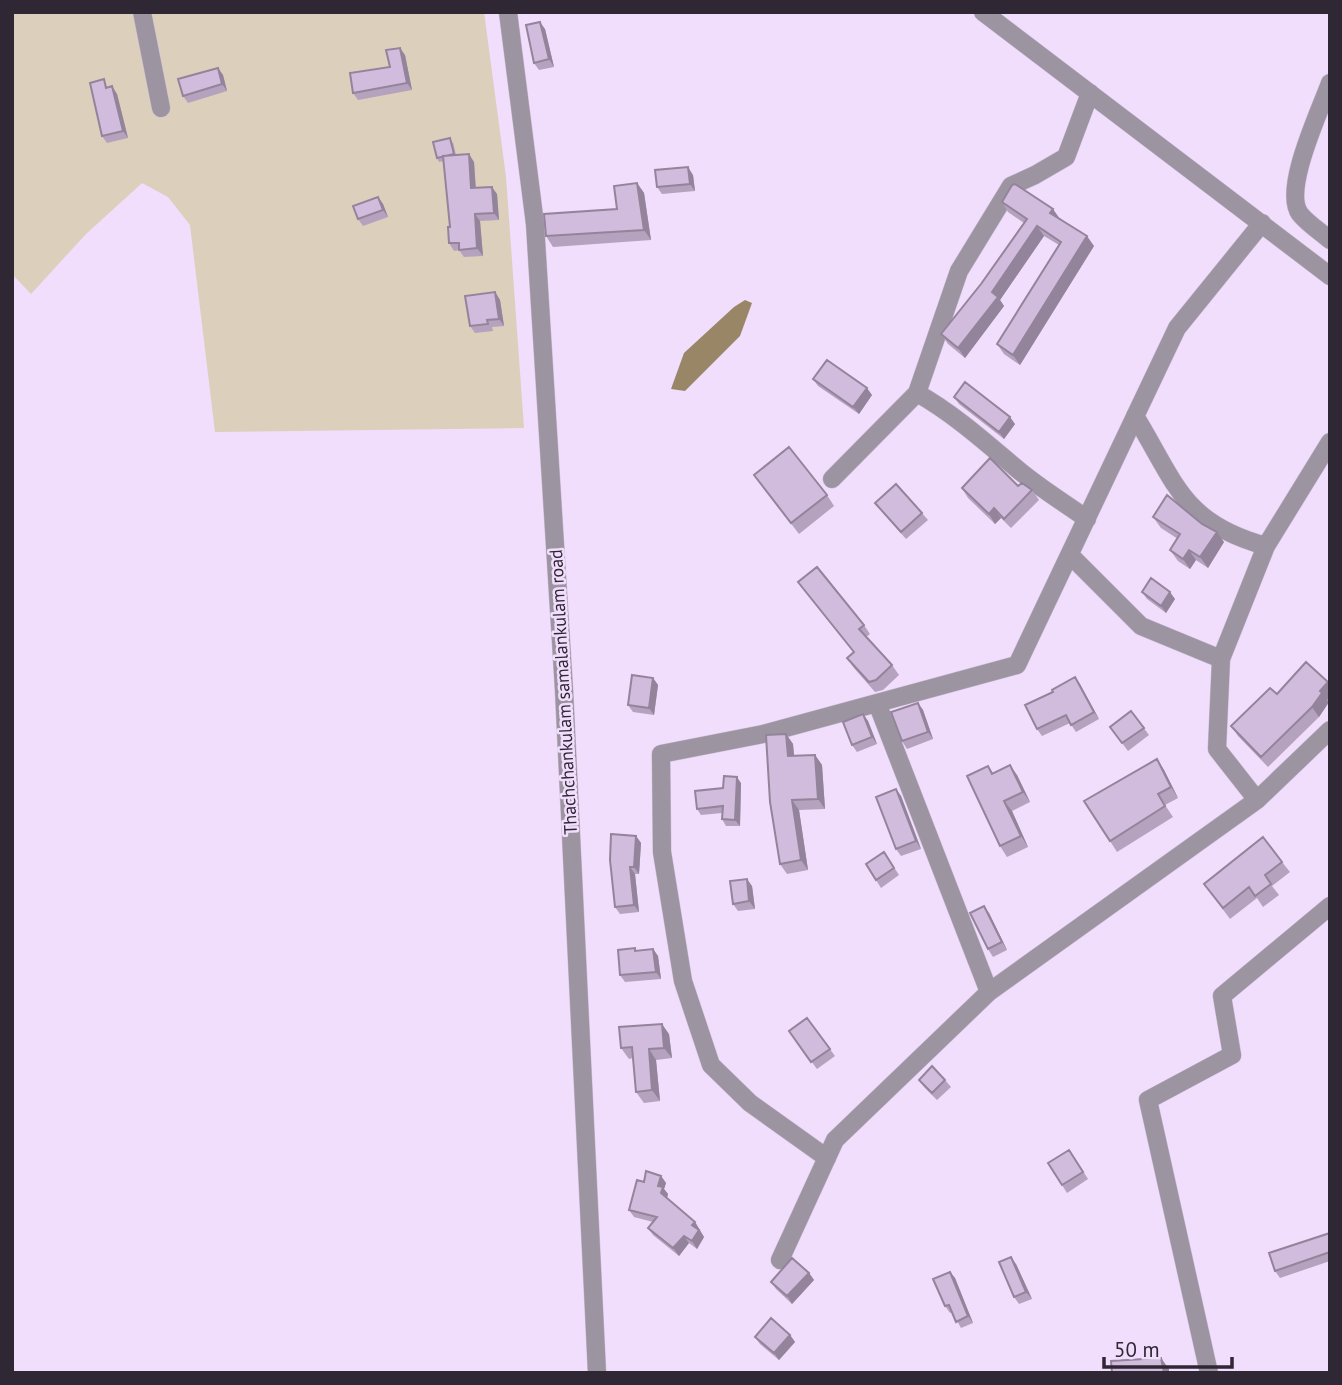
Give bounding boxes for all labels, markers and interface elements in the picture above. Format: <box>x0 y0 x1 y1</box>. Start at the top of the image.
street label: Thachchankulam samalankulam road <box>544 549 582 835</box>
scale bar <box>1104 1326 1232 1370</box>
text: 50 m <box>1114 1336 1160 1363</box>

